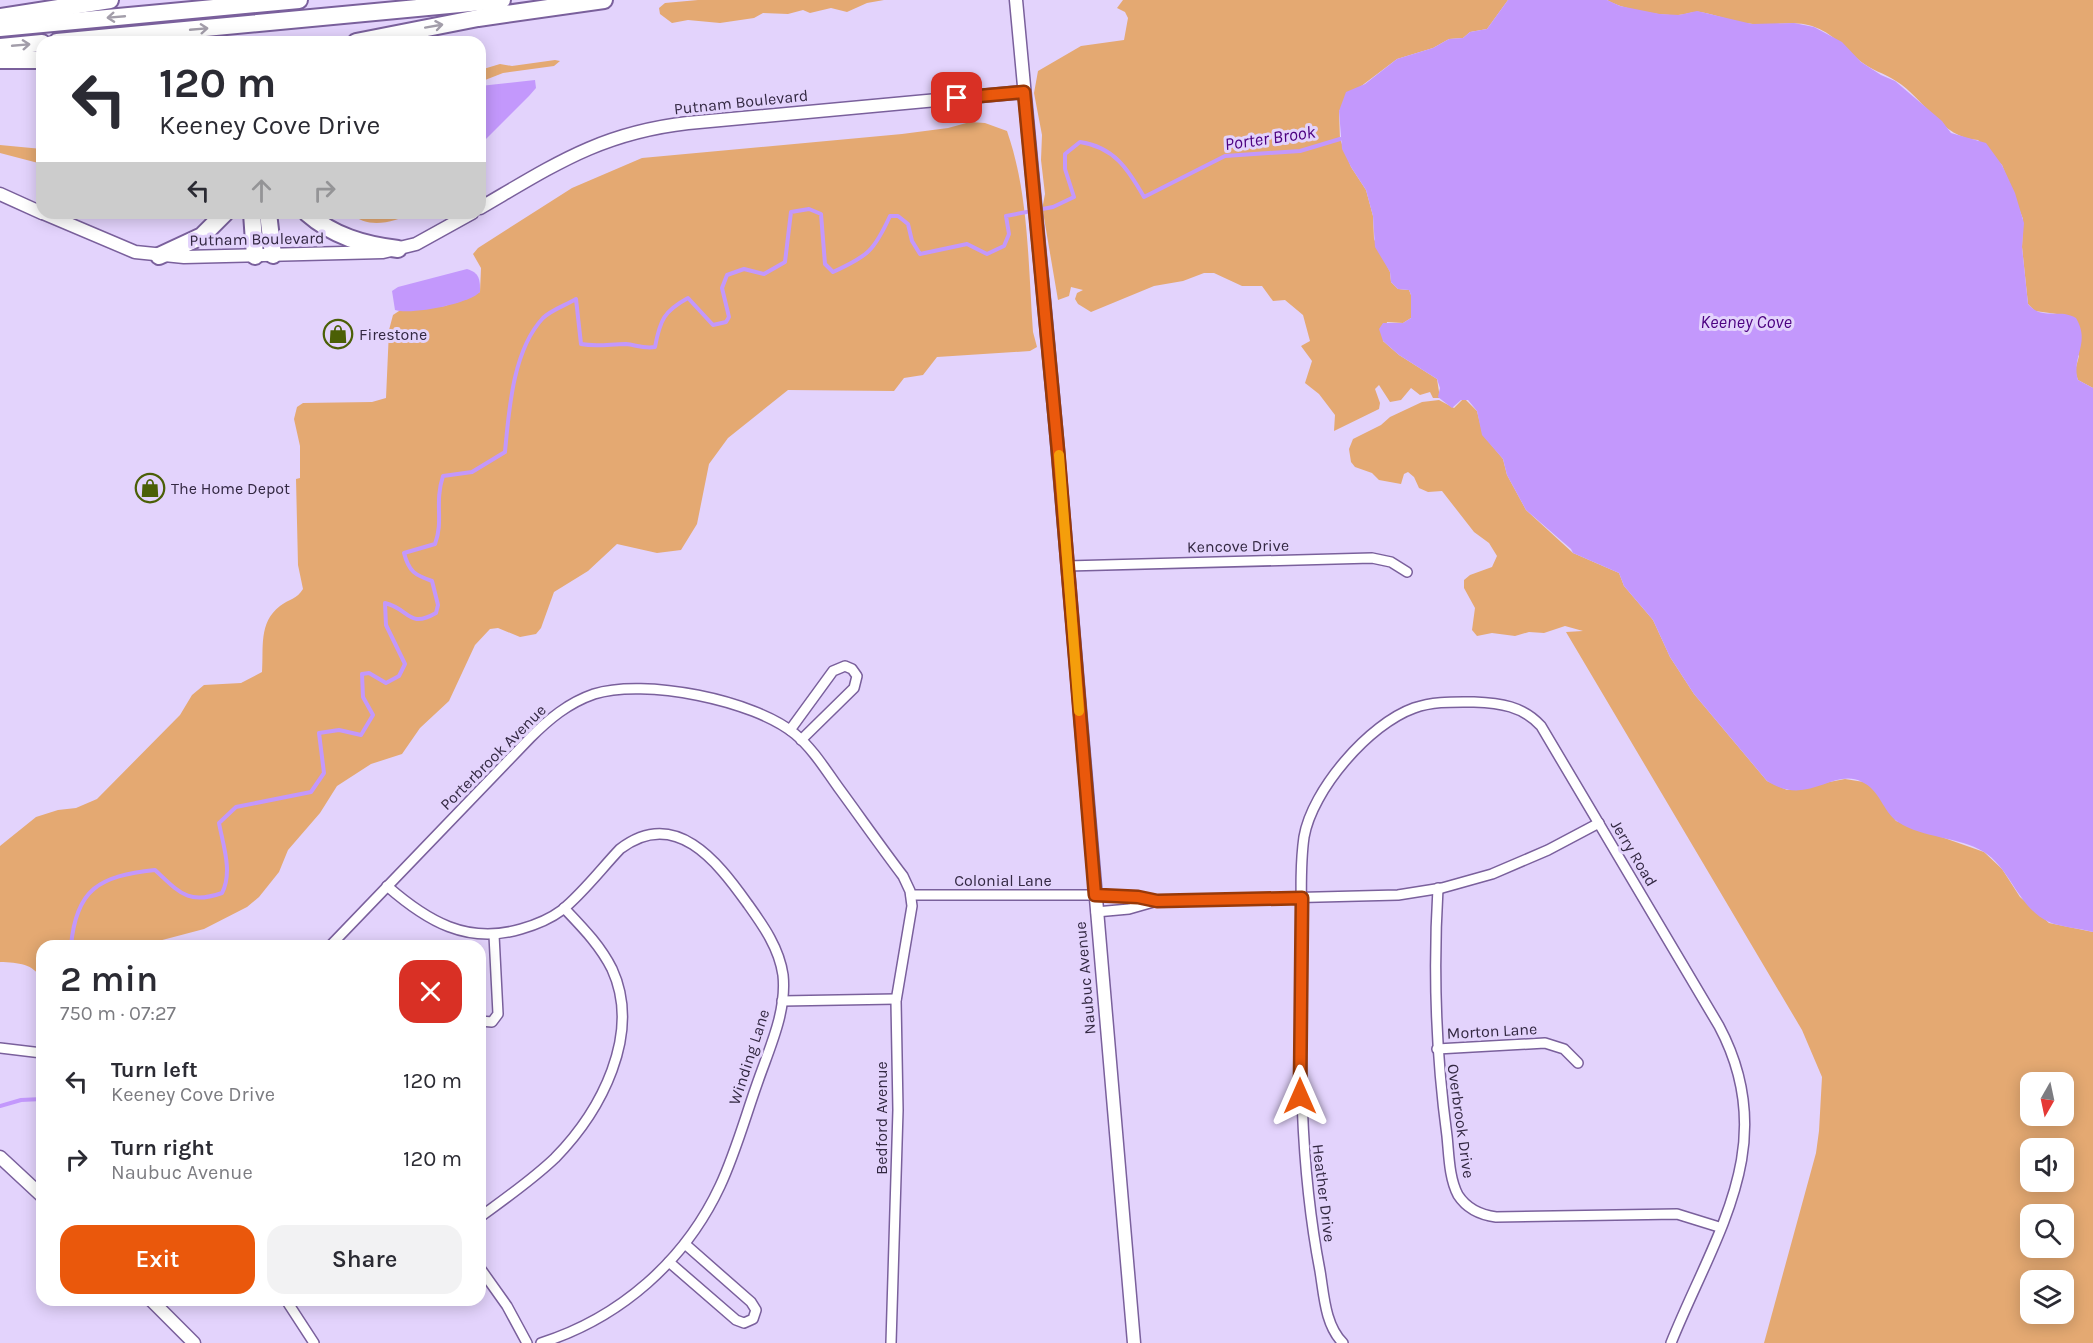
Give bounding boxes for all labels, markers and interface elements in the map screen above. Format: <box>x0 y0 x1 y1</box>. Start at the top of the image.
one-way arrow <box>106 12 126 23</box>
one-way arrow <box>424 20 444 31</box>
one-way arrow <box>189 23 209 34</box>
one-way arrow <box>11 39 30 50</box>
text: 120 m <box>159 58 276 108</box>
icon: left <box>60 60 138 138</box>
pin <box>931 72 982 123</box>
icon: arrive <box>940 81 973 114</box>
street label: Putnam Boulevard <box>673 85 809 119</box>
text: Keeney Cove Drive <box>159 109 380 141</box>
water label: Porter Brook <box>1223 121 1318 155</box>
icon: left <box>182 174 215 207</box>
icon: ahead <box>245 174 278 207</box>
icon: right <box>308 174 341 207</box>
street label: Putnam Boulevard <box>189 228 325 250</box>
water label: Keeney Cove <box>1700 311 1792 333</box>
shop icon: Firestone <box>322 318 354 350</box>
place label: Firestone <box>359 325 427 344</box>
shop icon: The Home Depot <box>134 472 166 504</box>
place label: The Home Depot <box>171 479 290 498</box>
street label: Kencove Drive <box>1187 536 1289 556</box>
street label: Porterbrook Avenue <box>436 700 550 814</box>
street label: Jerry Road <box>1607 816 1661 890</box>
street label: Colonial Lane <box>954 871 1052 890</box>
street label: Naubuc Avenue <box>1071 921 1099 1035</box>
text: 2 min <box>60 958 158 1000</box>
button: close <box>399 960 462 1023</box>
text: 750 m · 07:27 <box>60 1002 176 1025</box>
street label: Winding Lane <box>725 1007 773 1107</box>
street label: Morton Lane <box>1446 1019 1538 1043</box>
text: Turn left <box>111 1057 198 1083</box>
street label: Bedford Avenue <box>872 1061 891 1175</box>
street label: Overbrook Drive <box>1444 1063 1478 1179</box>
position arrow <box>1268 1064 1332 1128</box>
icon: left <box>60 1065 93 1098</box>
text: 120 m <box>403 1068 462 1094</box>
north arrow <box>2020 1072 2074 1126</box>
map controls <box>2020 1072 2074 1324</box>
text: Keeney Cove Drive <box>111 1083 275 1106</box>
text: Turn right <box>111 1135 214 1161</box>
button: sound <box>2020 1138 2074 1192</box>
icon: right <box>60 1143 93 1176</box>
street label: Heather Drive <box>1309 1143 1339 1243</box>
text: 120 m <box>403 1146 462 1172</box>
text: Naubuc Avenue <box>111 1161 253 1184</box>
button: search <box>2020 1204 2074 1258</box>
button: Exit <box>60 1225 255 1294</box>
button: Share <box>267 1225 462 1294</box>
button: layers <box>2020 1270 2074 1324</box>

